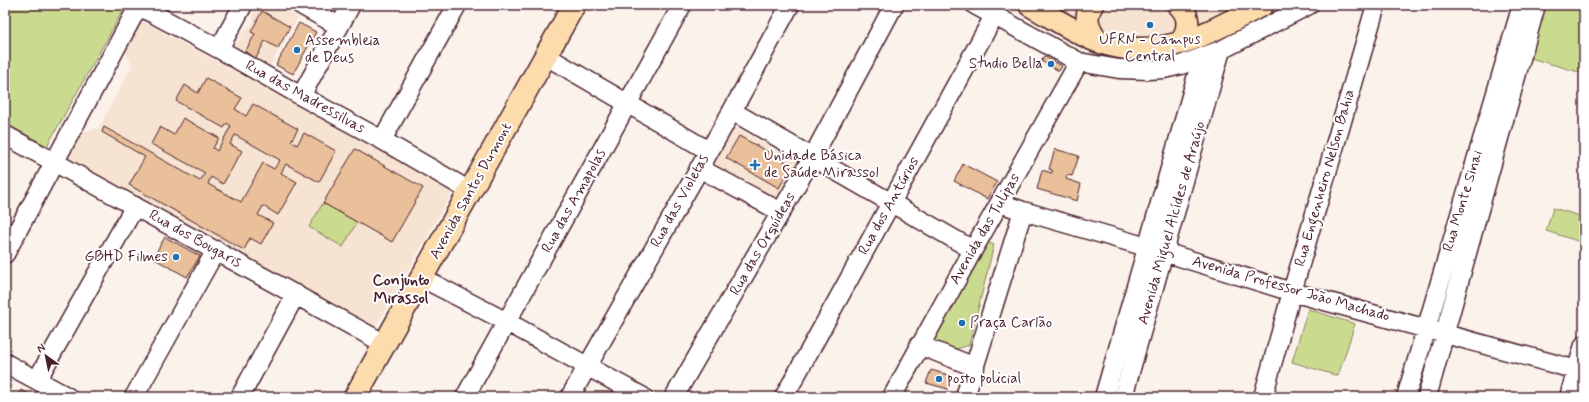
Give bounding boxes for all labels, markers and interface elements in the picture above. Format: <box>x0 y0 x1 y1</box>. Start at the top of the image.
marker: UFRN - Campus Central <box>1145 20 1155 30</box>
place label: UFRN - Campus Central <box>1099 30 1201 67</box>
place label: Assembleia de Deus <box>305 31 381 68</box>
marker: Assembleia de Deus <box>292 45 302 55</box>
place label: Studio Bella <box>969 54 1043 74</box>
street label: Rua das Madressilvas <box>241 56 369 138</box>
marker: Studio Bella <box>1046 59 1056 69</box>
street label: Rua Engenheiro Nelson Bahia <box>1290 87 1361 269</box>
street label: Avenida Santos Dumont <box>425 119 517 263</box>
street label: Avenida Miguel Alcídes de Araújo <box>1133 119 1212 327</box>
street label: Rua das Amapolas <box>537 145 611 257</box>
place label: Unidade Básica de Saúde Mirassol <box>764 146 878 183</box>
street label: Rua Monte Sinai <box>1438 148 1488 254</box>
street label: Rua das Violetas <box>646 151 714 251</box>
street label: Rua dos Antúrios <box>854 153 924 259</box>
marker: Unidade Básica de Saúde Mirassol <box>749 159 761 171</box>
street label: Avenida das Tulipas <box>945 170 1025 288</box>
street label: Rua das Orquídeas <box>725 189 801 299</box>
street label: Rua dos Bougaris <box>145 205 245 273</box>
place label: GBHD Filmes <box>84 247 168 267</box>
street label: Avenida Professor João Machado <box>1190 251 1392 327</box>
marker: GBHD Filmes <box>171 252 181 262</box>
district label: Conjunto Mirassol <box>372 270 430 309</box>
place label: Praça Carlão <box>970 313 1052 333</box>
marker: Praça Carlão <box>957 318 967 328</box>
north arrow <box>26 336 66 376</box>
text: N <box>34 341 48 356</box>
place label: posto policial <box>947 369 1022 389</box>
marker: posto policial <box>934 374 944 384</box>

